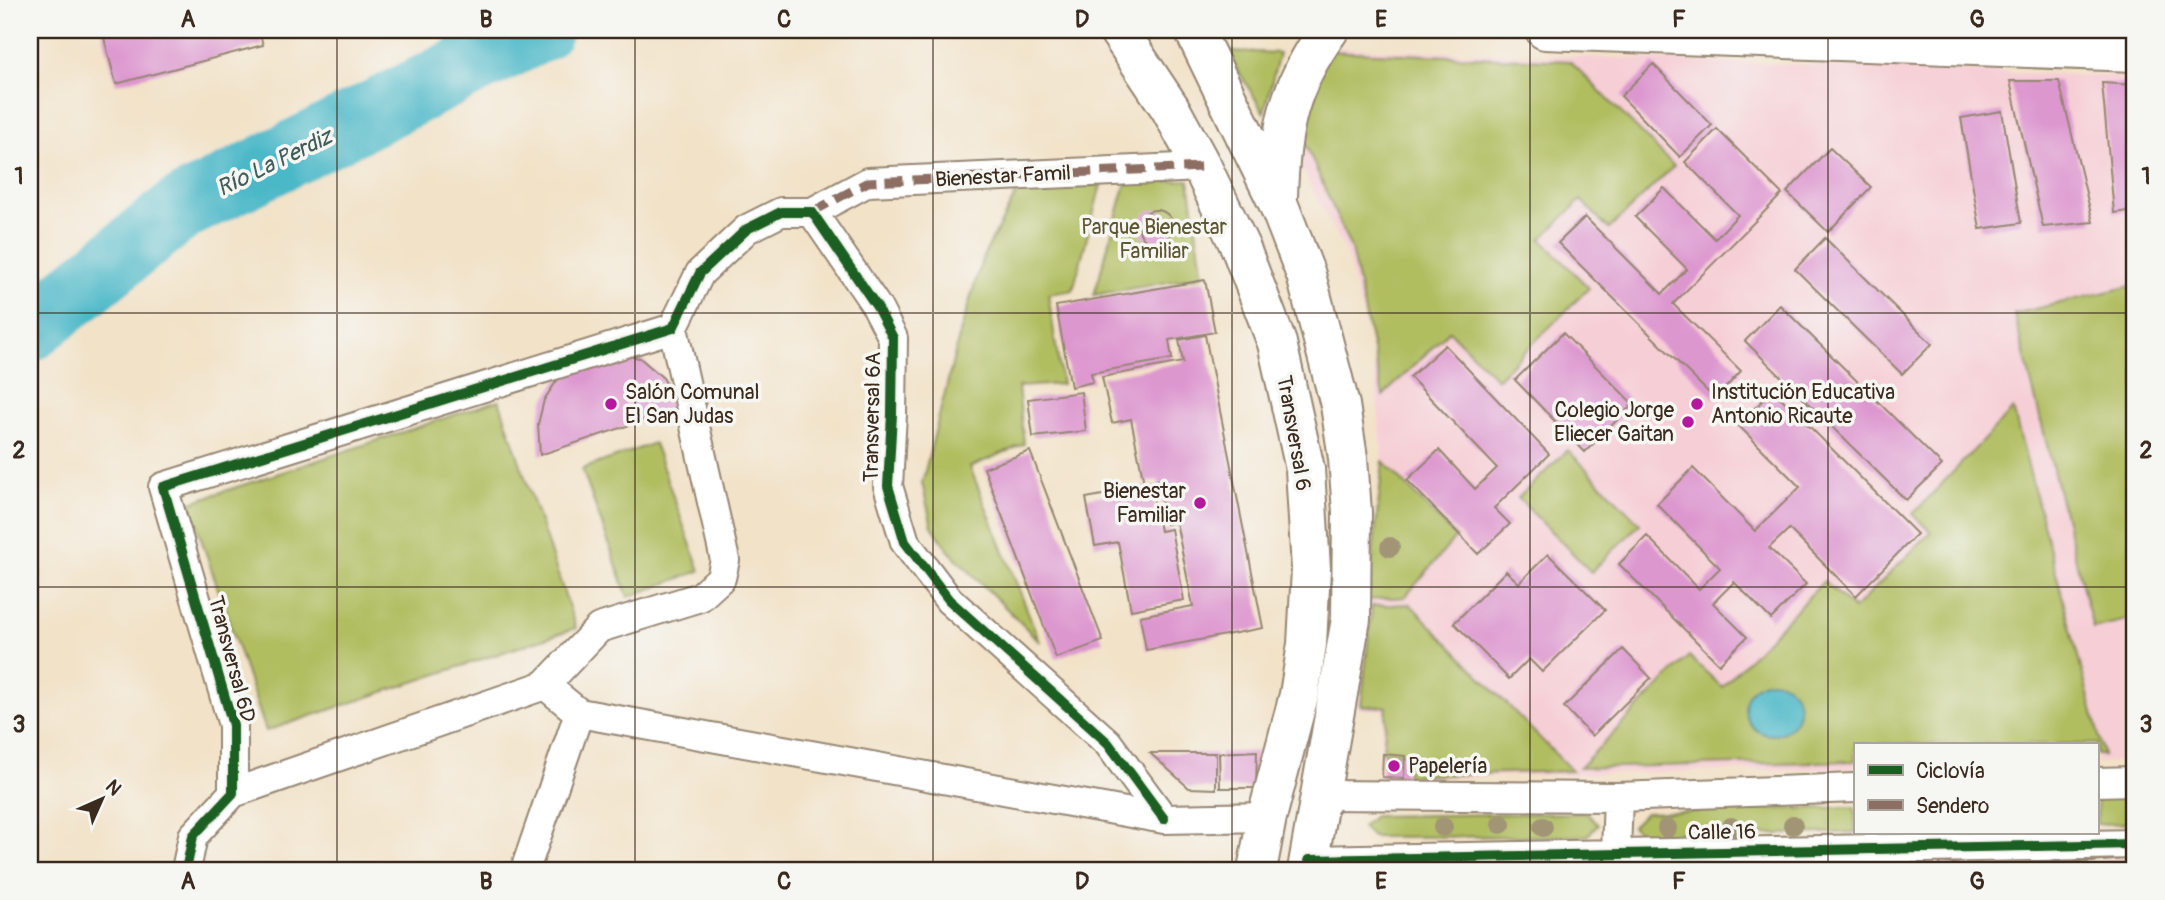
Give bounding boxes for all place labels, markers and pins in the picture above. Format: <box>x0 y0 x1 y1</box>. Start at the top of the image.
place label: Salón Comunal El San Judas <box>625 379 759 430</box>
place label: Institución Educativa Antonio Ricaute <box>1711 379 1895 430</box>
marker: Salón Comunal El San Judas <box>603 396 619 412</box>
marker: Institución Educativa Antonio Ricaute <box>1689 396 1705 412</box>
place label: Colegio Jorge Eliecer Gaitan <box>1554 397 1675 448</box>
marker: Colegio Jorge Eliecer Gaitan <box>1680 414 1696 430</box>
place label: Bienestar Familiar <box>1103 478 1187 529</box>
marker: Bienestar Familiar <box>1192 495 1208 511</box>
place label: Papelería <box>1408 753 1487 780</box>
marker: Papelería <box>1386 758 1402 774</box>

